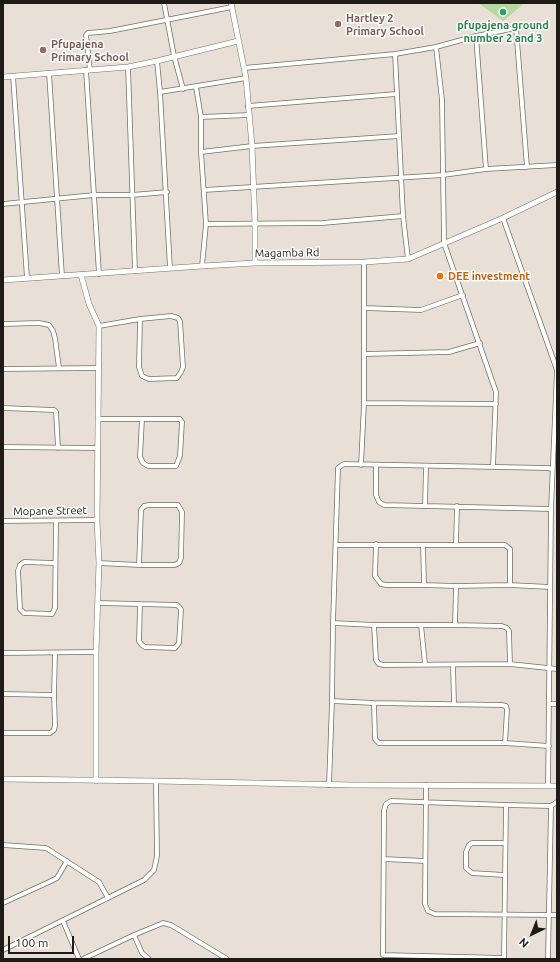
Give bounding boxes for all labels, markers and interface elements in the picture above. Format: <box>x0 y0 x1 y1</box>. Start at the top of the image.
marker: pfupajena ground number 2 and 3 <box>498 7 508 17</box>
place label: Hartley 2 Primary School <box>346 11 424 37</box>
place label: pfupajena ground number 2 and 3 <box>457 18 549 44</box>
marker: Hartley 2 Primary School <box>333 19 343 29</box>
place label: Pfupajena Primary School <box>51 37 129 63</box>
marker: Pfupajena Primary School <box>38 45 48 55</box>
street label: Magamba Rd <box>255 246 319 260</box>
place label: DEE investment <box>448 269 530 283</box>
marker: DEE investment <box>435 271 445 281</box>
street label: Mopane Street <box>13 504 87 518</box>
north arrow <box>512 914 552 954</box>
scale bar <box>10 928 76 954</box>
text: 100 m <box>15 936 48 949</box>
text: N <box>517 936 531 950</box>

